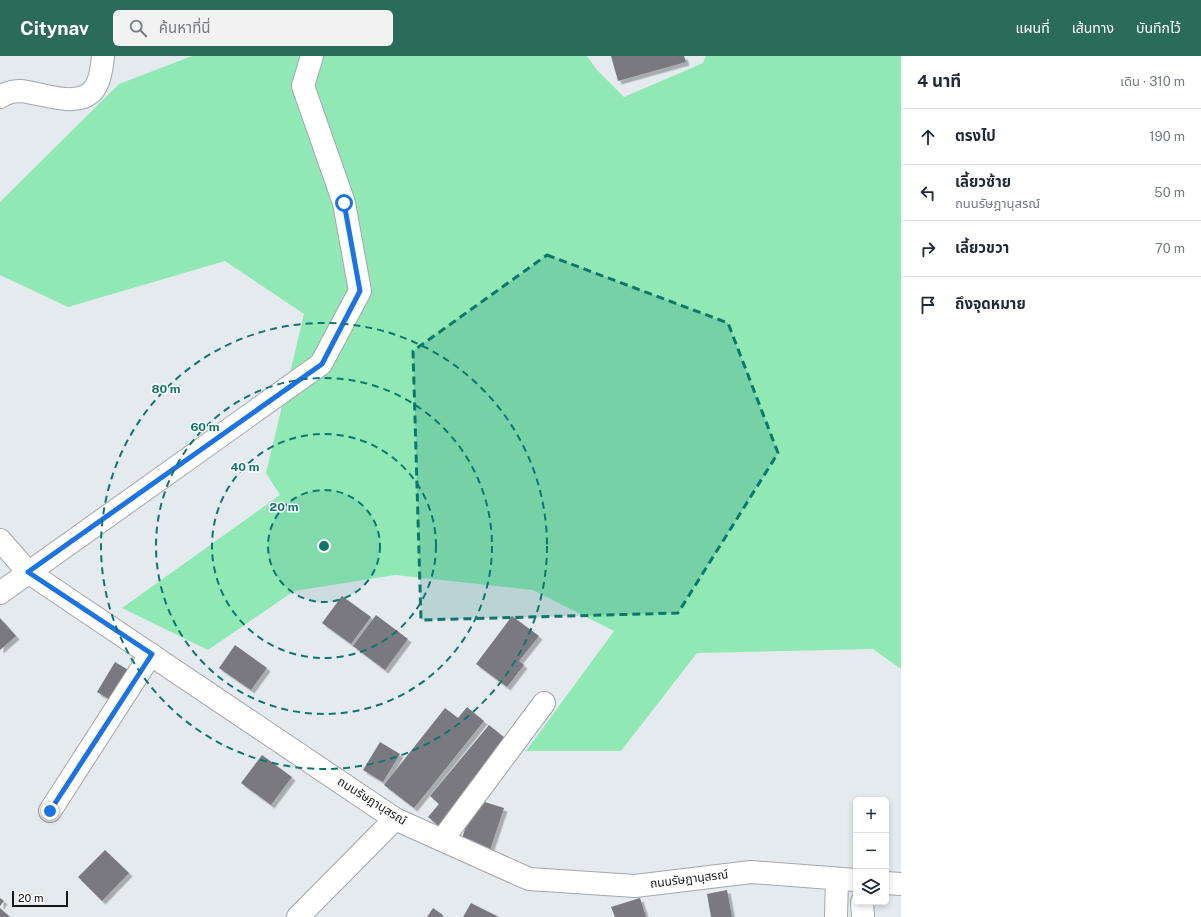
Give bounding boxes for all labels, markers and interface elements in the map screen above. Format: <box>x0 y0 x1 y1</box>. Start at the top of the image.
search box <box>113 10 393 46</box>
text: Citynav <box>20 17 89 39</box>
icon: search <box>127 17 149 39</box>
text: ค้นหาที่นี่ <box>159 19 210 36</box>
text: แผนที่ <box>1016 20 1050 36</box>
text: เส้นทาง <box>1072 20 1114 36</box>
text: บันทึกไว้ <box>1136 20 1181 36</box>
text: 4 นาที <box>917 71 961 91</box>
text: เดิน · 310 m <box>1120 74 1185 89</box>
icon: ahead <box>917 126 939 148</box>
text: ตรงไป <box>955 127 996 144</box>
text: 190 m <box>1149 129 1185 144</box>
text: เลี้ยวซ้าย <box>955 173 1011 190</box>
icon: left <box>917 182 939 204</box>
text: 50 m <box>1154 185 1185 200</box>
route start <box>335 194 353 212</box>
text: ถนนรัษฎานุสรณ์ <box>955 196 1040 211</box>
icon: right <box>917 238 939 260</box>
text: เลี้ยวขวา <box>955 239 1009 256</box>
text: 70 m <box>1155 241 1185 256</box>
icon: arrive <box>917 294 939 316</box>
text: ถึงจุดหมาย <box>955 295 1026 312</box>
text: 80 m <box>151 382 181 396</box>
text: 60 m <box>190 420 220 434</box>
text: 40 m <box>230 460 260 474</box>
text: 20 m <box>270 500 299 514</box>
centre of rings <box>317 539 331 553</box>
street label: ถนนรัษฎานุสรณ์ <box>335 774 409 828</box>
map controls <box>853 797 889 905</box>
button: + <box>853 797 889 833</box>
route end <box>41 802 59 820</box>
button: − <box>853 833 889 869</box>
street label: ถนนรัษฎานุสรณ์ <box>649 867 729 891</box>
button: layers <box>853 869 889 905</box>
scale bar <box>12 889 68 908</box>
text: 20 m <box>18 892 43 904</box>

